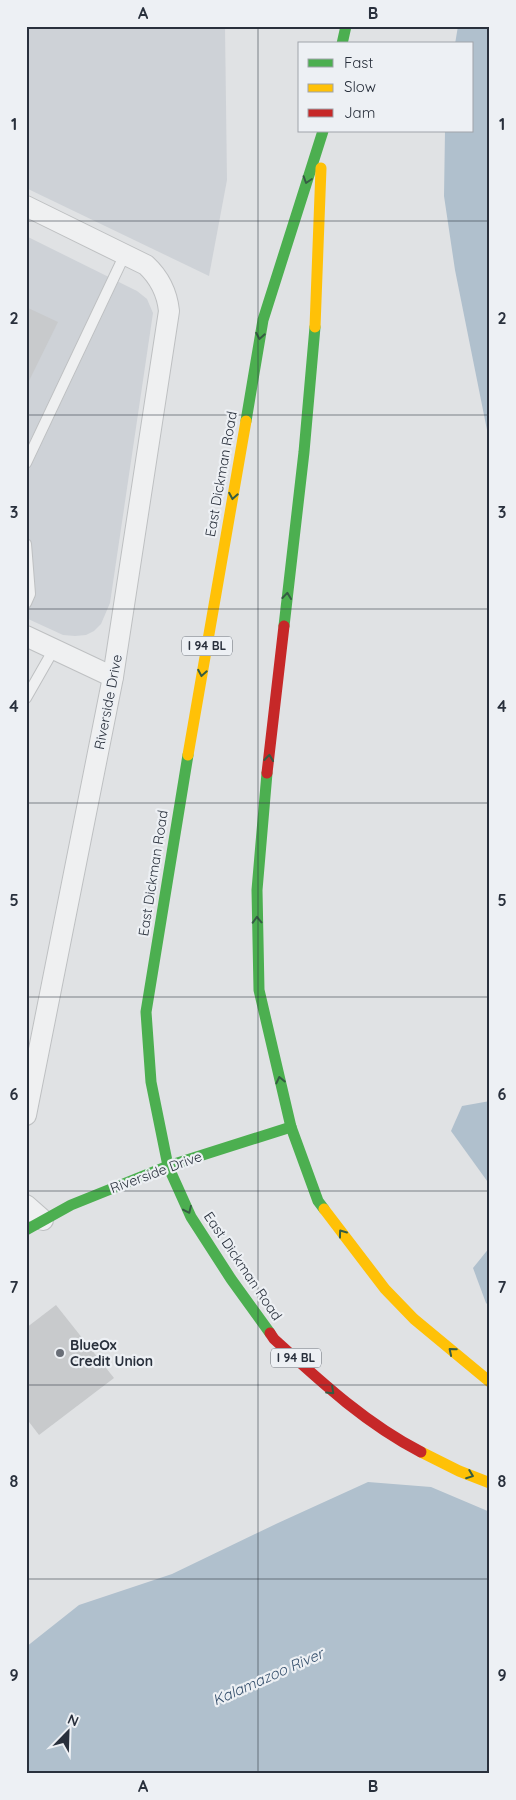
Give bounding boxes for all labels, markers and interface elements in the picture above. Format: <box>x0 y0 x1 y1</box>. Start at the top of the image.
text: A <box>138 3 149 23</box>
text: B <box>368 3 378 23</box>
legend <box>298 42 474 132</box>
text: Fast <box>344 53 373 72</box>
text: Slow <box>344 77 376 96</box>
text: Jam <box>344 103 375 122</box>
text: 1 <box>11 114 17 134</box>
text: 1 <box>499 114 505 134</box>
one-way arrow <box>303 176 313 184</box>
text: 2 <box>9 308 19 328</box>
text: 2 <box>497 308 507 328</box>
one-way arrow <box>256 331 266 340</box>
street label: East Dickman Road <box>201 410 241 538</box>
one-way arrow <box>228 491 238 500</box>
text: 3 <box>10 502 18 522</box>
text: 3 <box>498 502 506 522</box>
one-way arrow <box>281 592 292 600</box>
road number: I 94 BL <box>182 636 232 656</box>
street label: Riverside Drive <box>90 653 126 751</box>
one-way arrow <box>198 669 208 678</box>
text: 4 <box>9 696 19 716</box>
text: 4 <box>497 696 507 716</box>
one-way arrow <box>263 753 274 761</box>
street label: East Dickman Road <box>134 809 172 937</box>
text: 5 <box>9 890 19 910</box>
text: 5 <box>497 890 507 910</box>
one-way arrow <box>252 915 262 923</box>
one-way arrow <box>275 1075 286 1084</box>
text: 6 <box>10 1084 19 1104</box>
text: 6 <box>498 1084 507 1104</box>
street label: Riverside Drive <box>108 1147 204 1197</box>
one-way arrow <box>182 1205 193 1214</box>
street label: East Dickman Road <box>200 1208 286 1324</box>
one-way arrow <box>339 1229 348 1239</box>
text: 7 <box>10 1277 19 1297</box>
text: 7 <box>498 1277 507 1297</box>
place label: BlueOx Credit Union <box>70 1336 153 1370</box>
marker: BlueOx Credit Union <box>54 1347 66 1359</box>
road number: I 94 BL <box>271 1349 321 1368</box>
one-way arrow <box>449 1349 458 1357</box>
one-way arrow <box>326 1385 335 1394</box>
one-way arrow <box>465 1469 473 1479</box>
text: 8 <box>10 1471 19 1491</box>
text: 8 <box>498 1471 507 1491</box>
water label: Kalamazoo River <box>210 1643 328 1709</box>
text: 9 <box>9 1665 19 1685</box>
text: 9 <box>497 1665 507 1685</box>
north arrow <box>42 1708 92 1758</box>
text: N <box>65 1710 81 1730</box>
text: A <box>138 1776 149 1796</box>
text: B <box>368 1776 378 1796</box>

